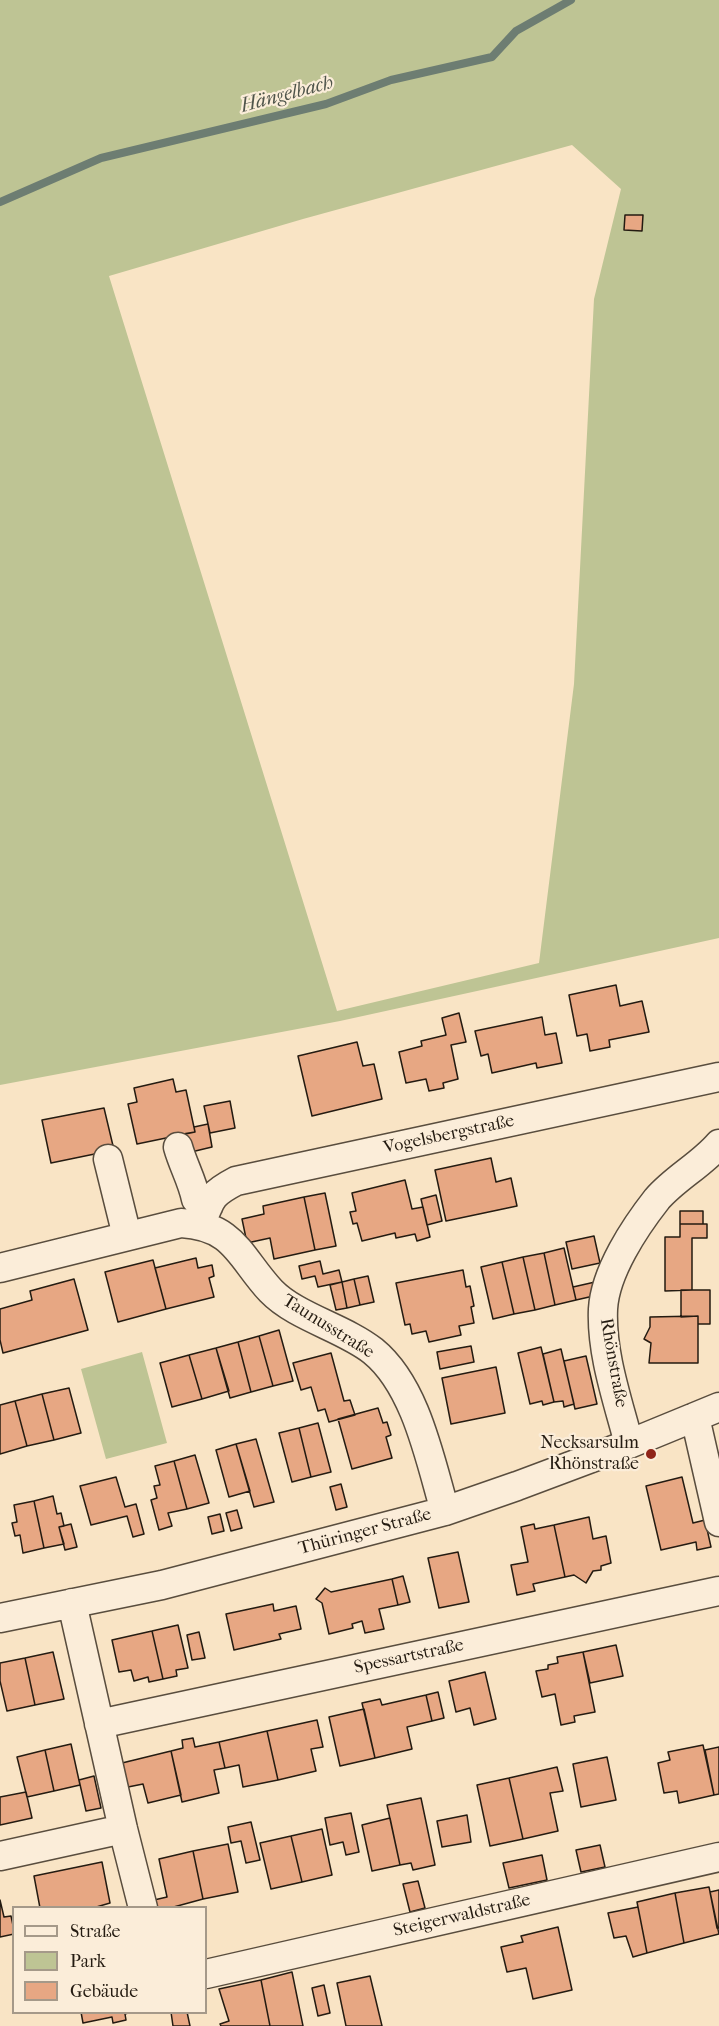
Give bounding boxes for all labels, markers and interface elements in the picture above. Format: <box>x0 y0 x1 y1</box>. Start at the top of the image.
water label: Hängelbach <box>238 71 336 119</box>
street label: Vogelsbergstraße <box>382 1111 516 1159</box>
street label: Taunusstraße <box>278 1290 378 1364</box>
street label: Rhönstraße <box>595 1317 631 1409</box>
place label: Necksarsulm Rhönstraße <box>540 1433 639 1476</box>
marker: Necksarsulm Rhönstraße <box>644 1447 658 1461</box>
street label: Thüringer Straße <box>296 1504 434 1560</box>
street label: Spessartstraße <box>352 1635 466 1679</box>
street label: Steigerwaldstraße <box>391 1890 533 1942</box>
legend <box>12 1906 207 2014</box>
text: Straße <box>70 1921 120 1942</box>
text: Park <box>70 1951 106 1972</box>
text: Gebäude <box>70 1981 138 2002</box>

